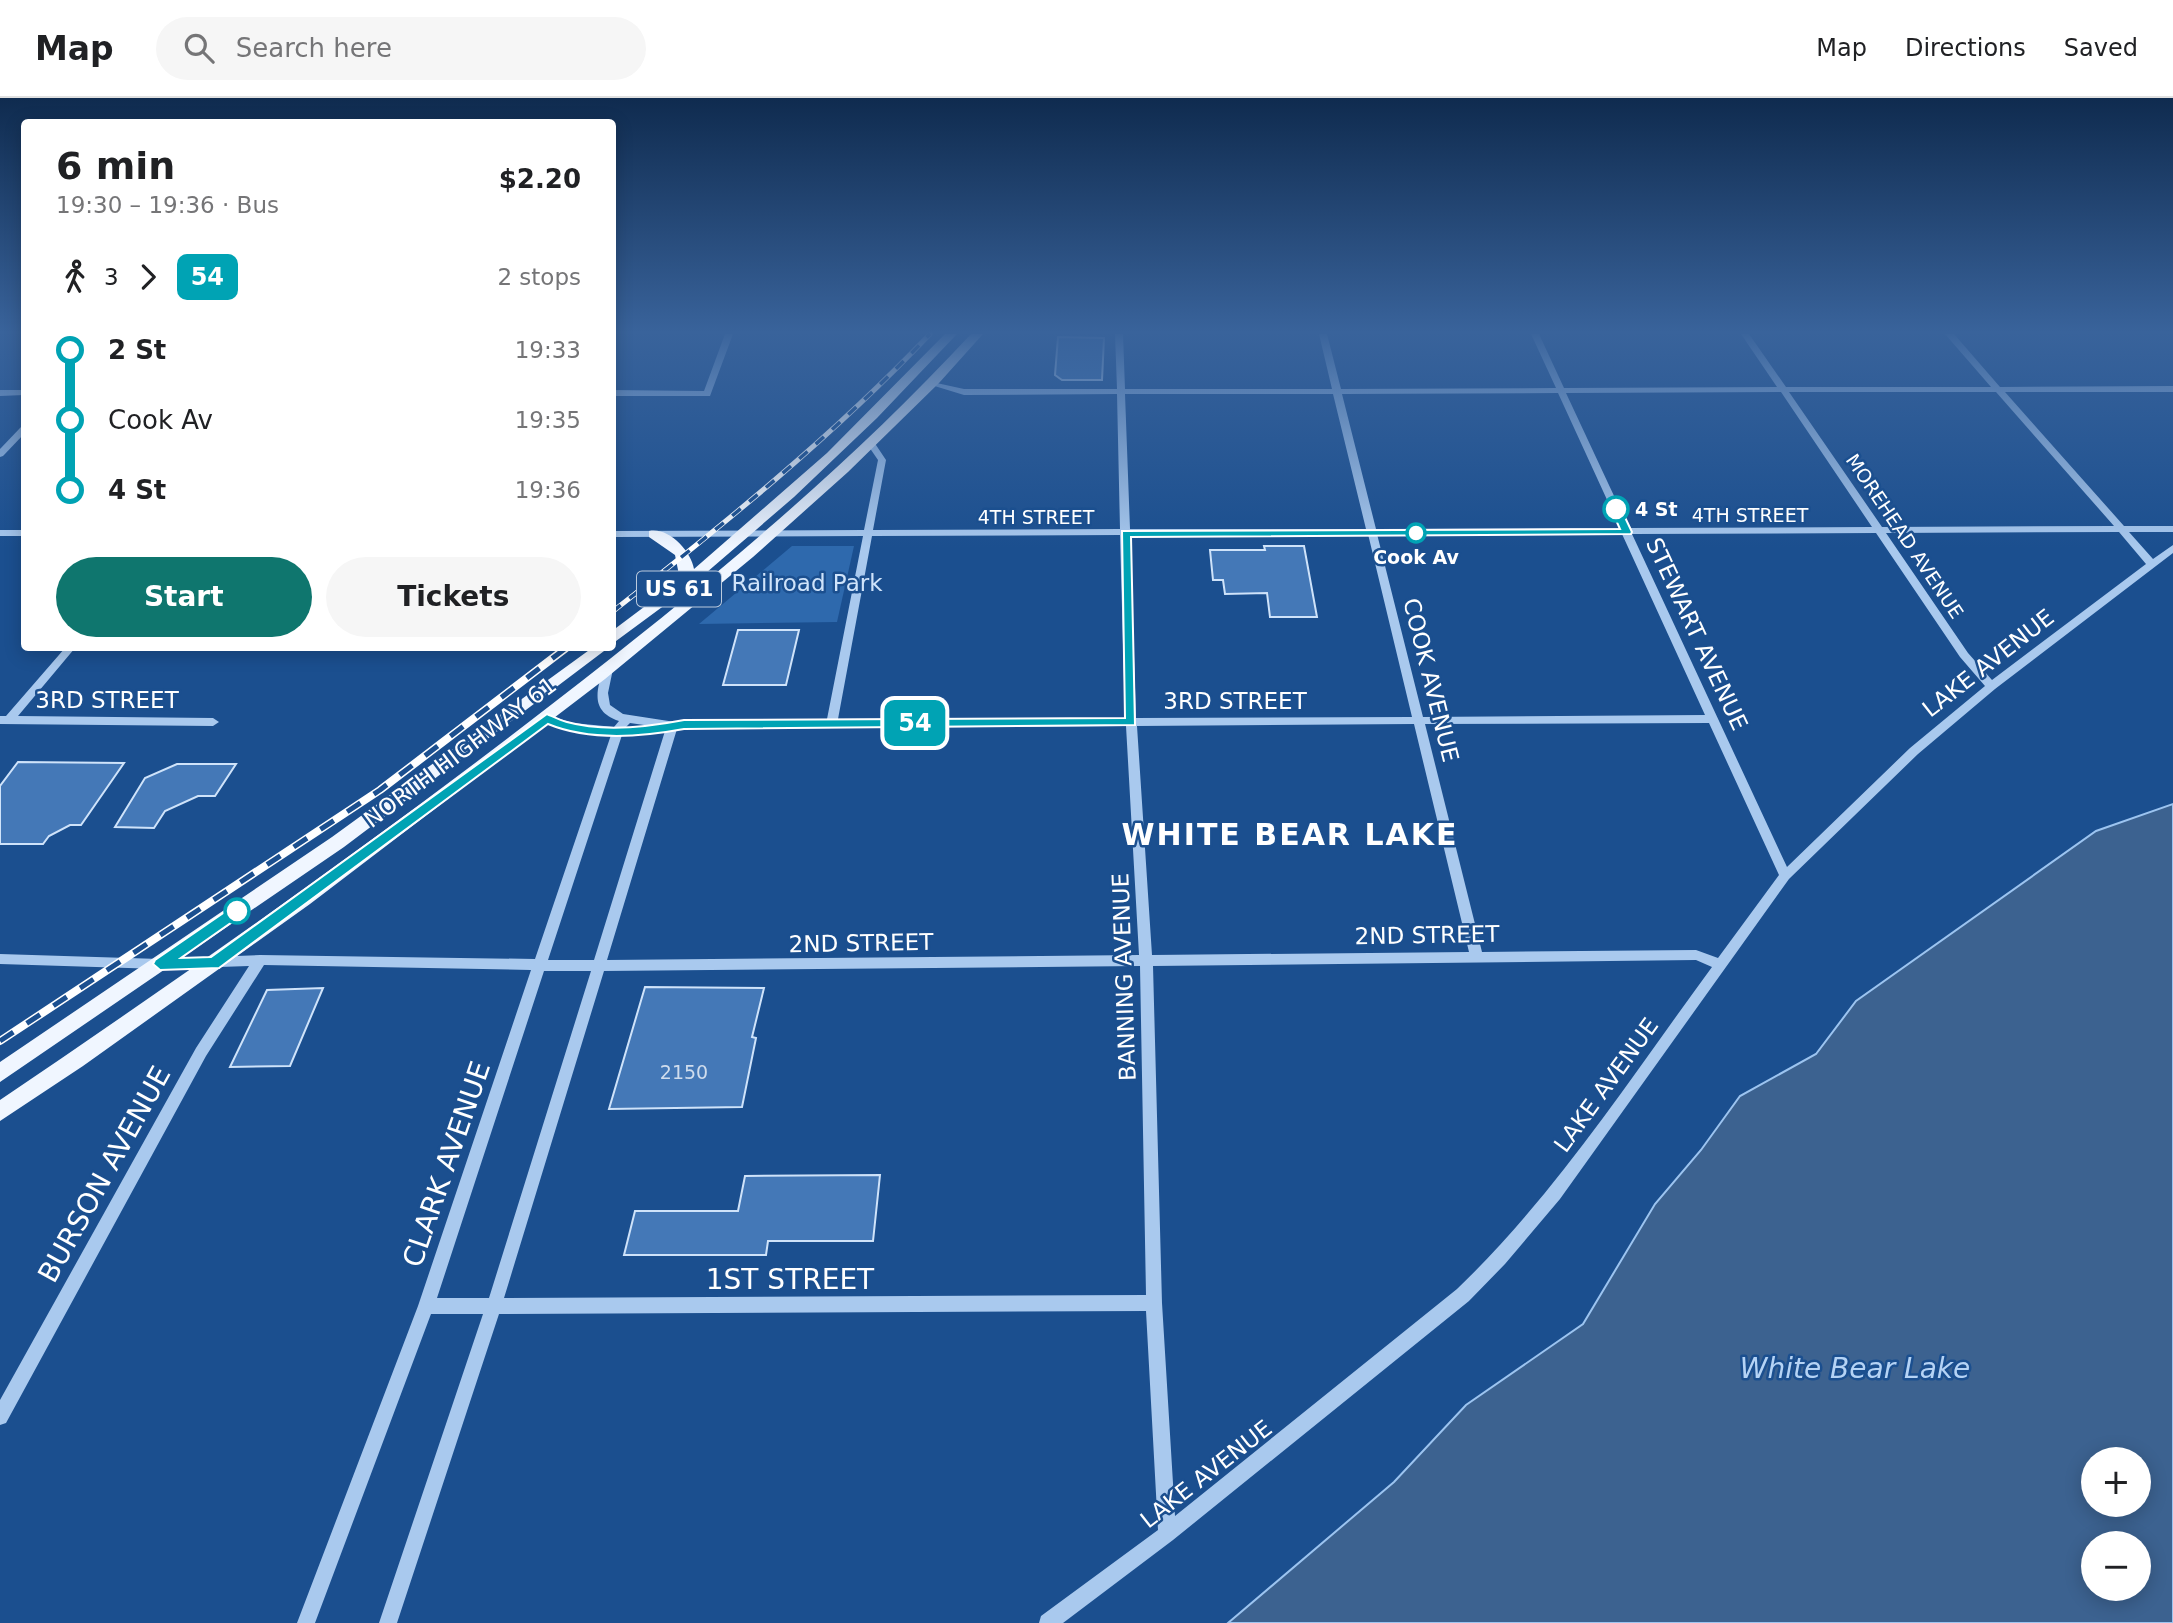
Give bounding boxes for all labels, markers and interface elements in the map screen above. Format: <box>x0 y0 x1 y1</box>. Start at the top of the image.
search box <box>156 17 646 80</box>
text: Map <box>35 29 114 68</box>
icon: search <box>180 29 218 67</box>
text: Search here <box>236 33 392 63</box>
text: Map <box>1816 34 1867 62</box>
text: Directions <box>1905 34 2026 62</box>
text: Saved <box>2064 34 2138 62</box>
text: 6 min <box>56 144 175 188</box>
text: $2.20 <box>499 164 581 194</box>
text: 19:30 – 19:36 · Bus <box>56 192 279 218</box>
icon: walk <box>56 258 94 296</box>
icon: forward <box>129 258 167 296</box>
text: 54 <box>191 263 224 291</box>
text: 3 <box>104 264 119 290</box>
text: 2 stops <box>497 264 581 290</box>
text: 2 St <box>108 335 166 365</box>
text: 19:33 <box>515 337 581 363</box>
text: Cook Av <box>108 405 213 435</box>
text: 19:35 <box>515 407 581 433</box>
street label: MOREHEAD AVENUE <box>1842 450 1968 622</box>
text: 4 St <box>108 475 166 505</box>
text: 19:36 <box>515 477 581 503</box>
marker: 4 St <box>1603 496 1629 522</box>
place label: 4 St <box>1635 498 1678 520</box>
street label: 4TH STREET <box>1692 504 1809 526</box>
street label: 4TH STREET <box>978 506 1095 528</box>
marker: Cook Av <box>1406 523 1426 543</box>
street label: STEWART AVENUE <box>1641 534 1753 734</box>
place label: Cook Av <box>1373 546 1459 568</box>
button: Start <box>56 557 312 637</box>
button: Tickets <box>326 557 581 637</box>
park label: Railroad Park <box>731 570 883 596</box>
road number: US 61 <box>637 572 721 606</box>
street label: COOK AVENUE <box>1398 595 1464 765</box>
street label: LAKE AVENUE <box>1917 604 2059 722</box>
street label: NORTH HIGHWAY 61 <box>359 671 561 833</box>
street label: 3RD STREET <box>35 687 180 713</box>
street label: 3RD STREET <box>1163 688 1308 714</box>
line badge: 54 <box>884 700 946 746</box>
text: 54 <box>898 709 932 737</box>
district label: WHITE BEAR LAKE <box>1122 817 1458 852</box>
street label: BANNING AVENUE <box>1107 873 1141 1081</box>
unlabelled marker <box>224 898 250 924</box>
street label: 2ND STREET <box>1354 921 1500 949</box>
street label: 2ND STREET <box>788 929 934 957</box>
street label: LAKE AVENUE <box>1549 1013 1663 1157</box>
street label: CLARK AVENUE <box>396 1057 497 1271</box>
street label: BURSON AVENUE <box>31 1060 178 1288</box>
house number: 2150 <box>660 1061 708 1083</box>
street label: 1ST STREET <box>706 1263 875 1296</box>
water label: White Bear Lake <box>1740 1352 1970 1385</box>
street label: LAKE AVENUE <box>1135 1415 1277 1533</box>
map controls <box>2081 1447 2151 1601</box>
button: + <box>2081 1447 2151 1517</box>
button: − <box>2081 1531 2151 1601</box>

